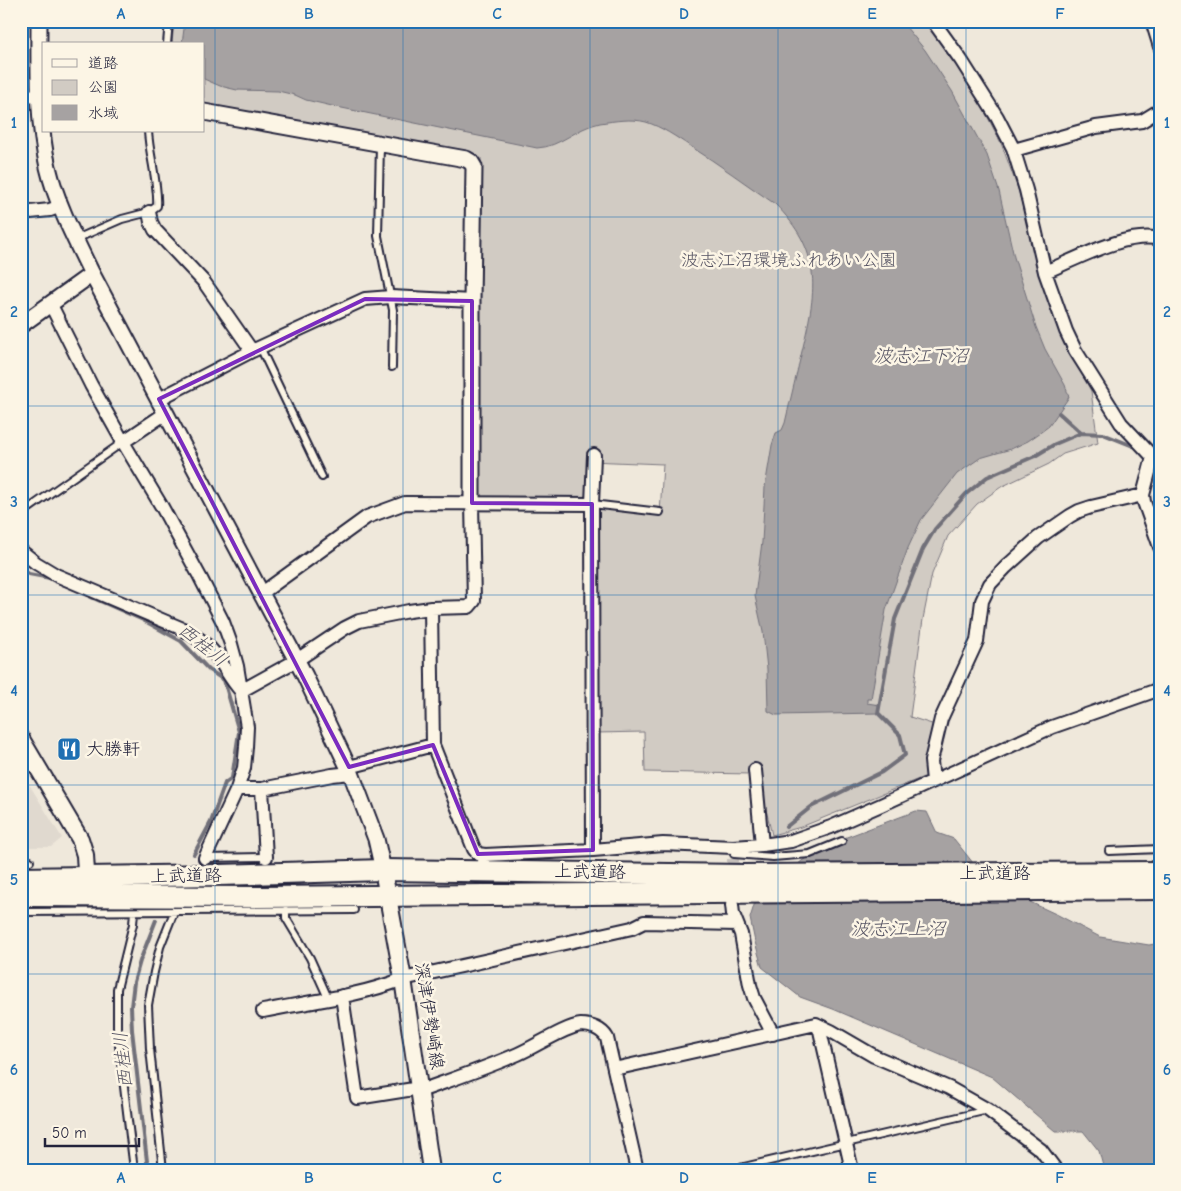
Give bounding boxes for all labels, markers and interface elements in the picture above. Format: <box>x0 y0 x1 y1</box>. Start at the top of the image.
text: A <box>117 5 126 23</box>
text: B <box>304 5 314 23</box>
text: C <box>492 5 502 23</box>
text: D <box>679 5 689 23</box>
text: E <box>867 5 877 23</box>
text: F <box>1055 5 1065 23</box>
legend <box>42 42 205 132</box>
text: 道路 <box>88 54 118 72</box>
text: 公園 <box>88 78 118 96</box>
text: 水域 <box>88 104 118 122</box>
text: 1 <box>11 114 17 132</box>
text: 1 <box>1164 114 1170 132</box>
park label: 波志江沼環境ふれあい公園 <box>681 250 897 271</box>
text: 2 <box>10 303 18 321</box>
text: 2 <box>1163 303 1171 321</box>
water label: 波志江下沼 <box>873 345 970 367</box>
text: 3 <box>10 493 18 511</box>
text: 3 <box>1163 493 1171 511</box>
water label: 西桂川 <box>174 619 232 671</box>
text: 4 <box>10 682 18 700</box>
text: 4 <box>1163 682 1171 700</box>
restaurant icon: 大勝軒 <box>56 736 82 762</box>
place label: 大勝軒 <box>86 739 140 760</box>
street label: 上武道路 <box>554 861 626 883</box>
street label: 上武道路 <box>959 863 1031 884</box>
street label: 上武道路 <box>150 865 222 887</box>
text: 5 <box>10 871 18 889</box>
text: 5 <box>1163 871 1171 889</box>
water label: 波志江上沼 <box>850 918 947 940</box>
street label: 深津伊勢崎線 <box>410 961 448 1071</box>
water label: 西桂川 <box>109 1030 137 1090</box>
text: 6 <box>10 1061 18 1079</box>
text: 6 <box>1163 1061 1171 1079</box>
scale bar <box>45 1116 139 1148</box>
text: 50 m <box>52 1124 87 1142</box>
text: A <box>117 1169 126 1187</box>
text: B <box>304 1169 314 1187</box>
text: C <box>492 1169 502 1187</box>
text: D <box>679 1169 689 1187</box>
text: E <box>867 1169 877 1187</box>
text: F <box>1055 1169 1065 1187</box>

